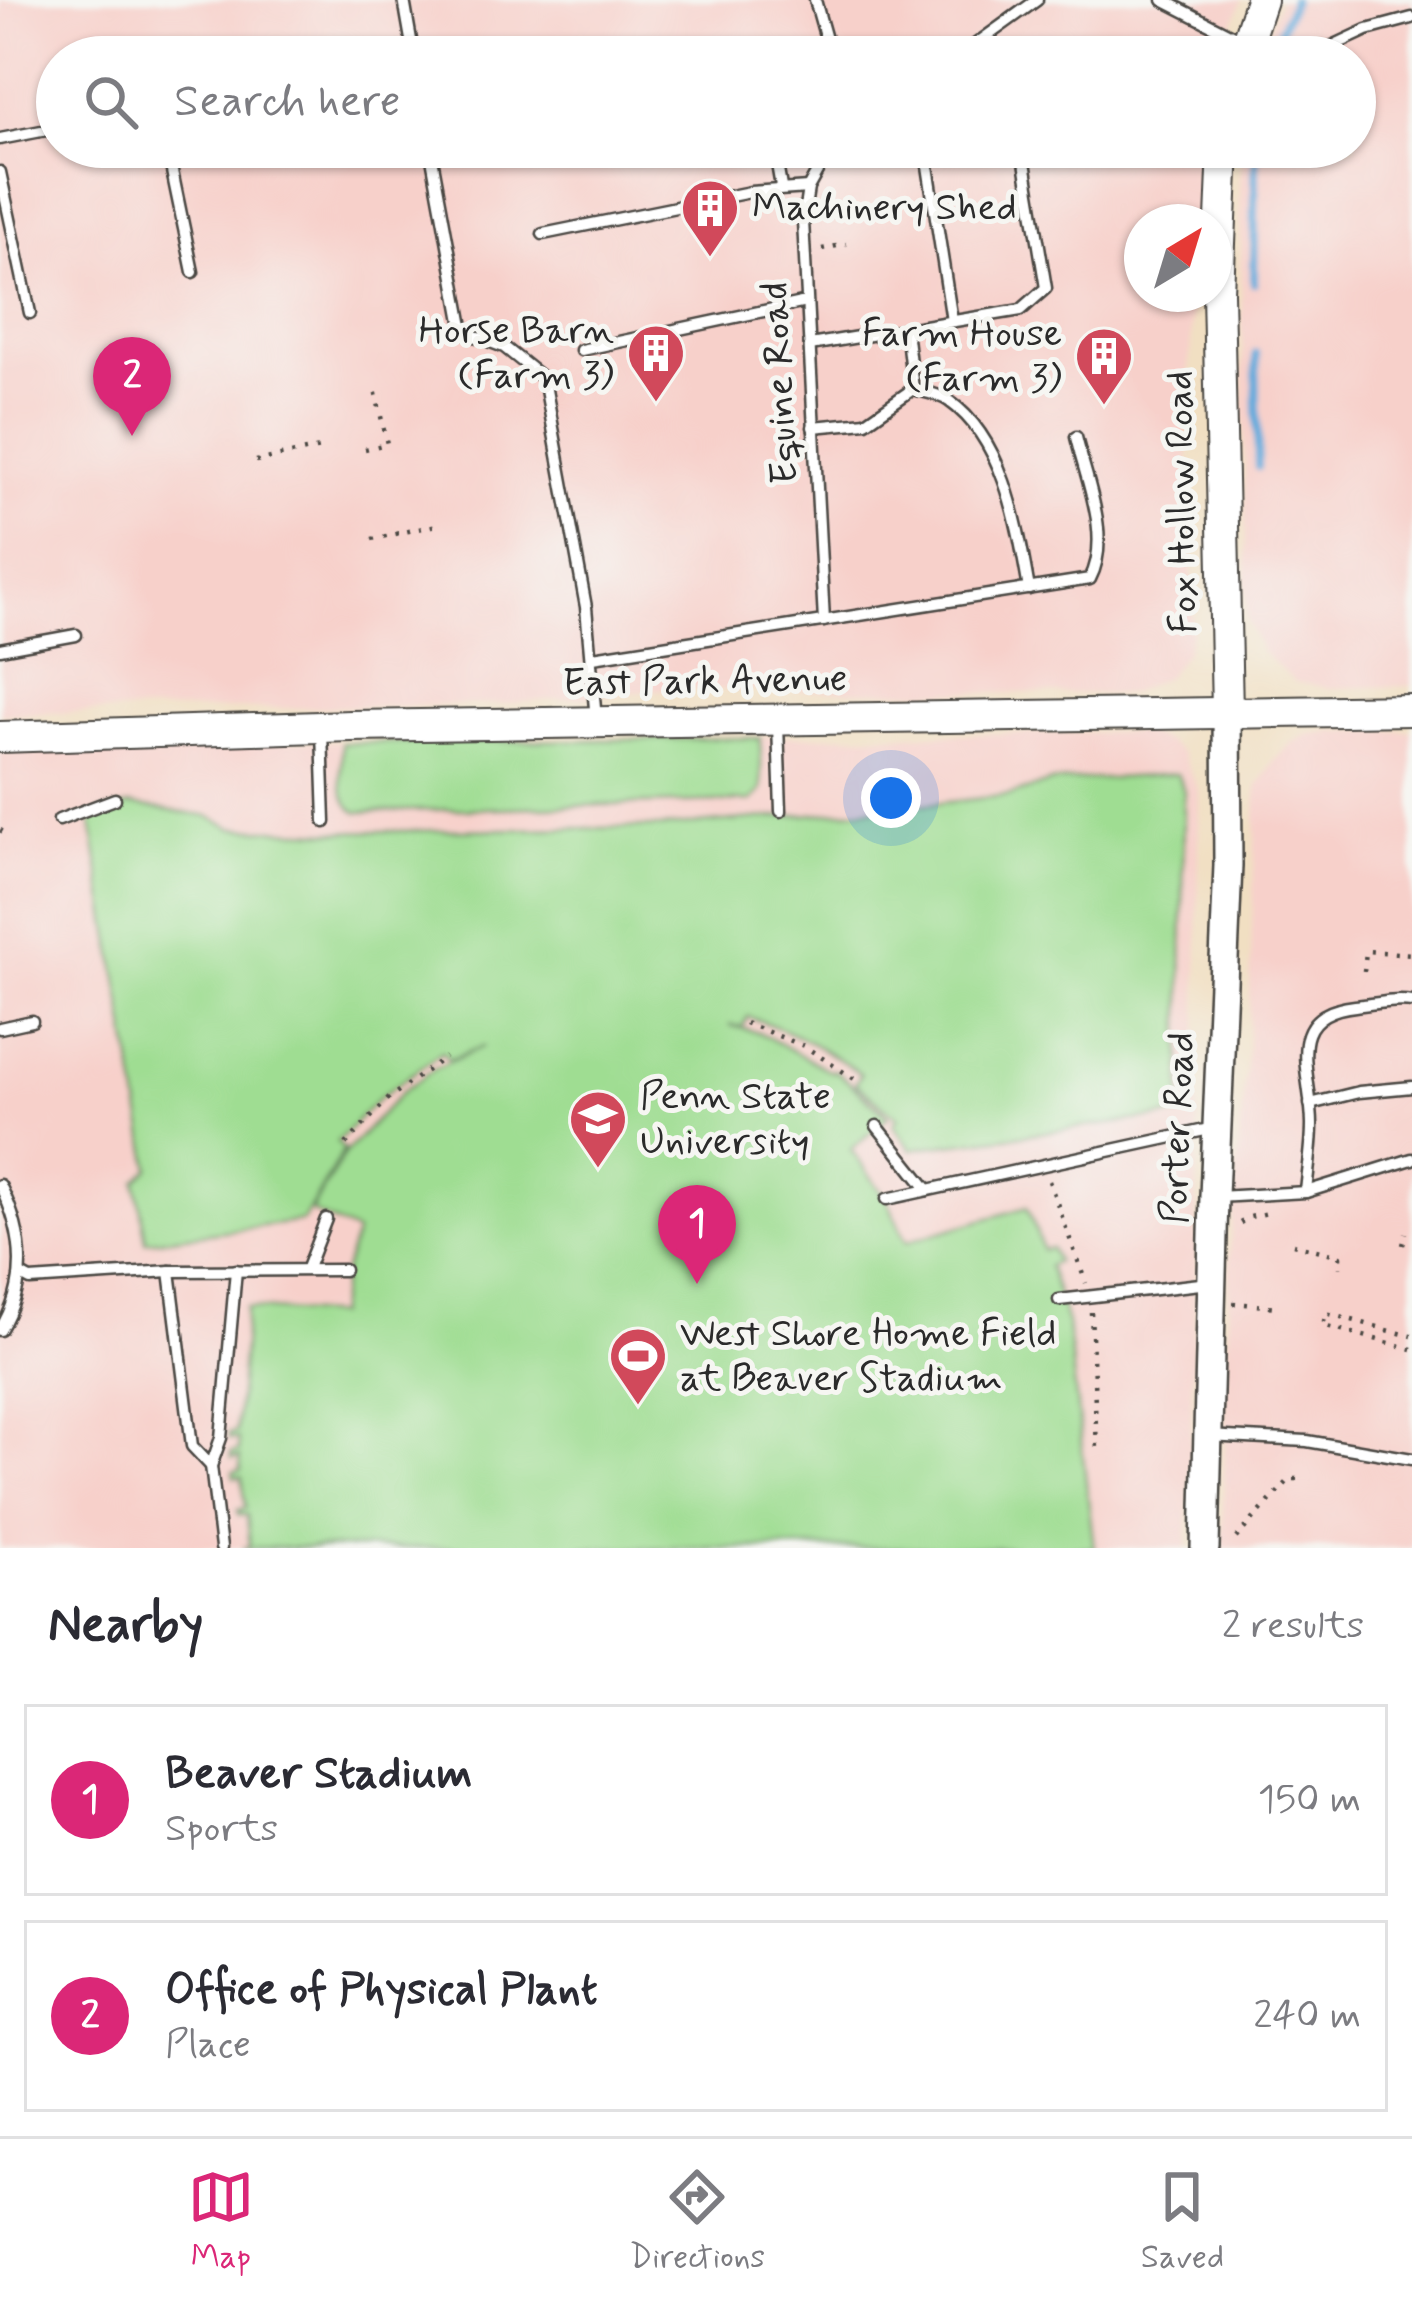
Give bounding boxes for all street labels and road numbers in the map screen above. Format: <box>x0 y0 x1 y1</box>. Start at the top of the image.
street label: Equine Road <box>750 281 812 485</box>
street label: Fox Hollow Road <box>1155 370 1211 634</box>
street label: East Park Avenue <box>562 654 848 710</box>
street label: Porter Road <box>1150 1031 1208 1225</box>

